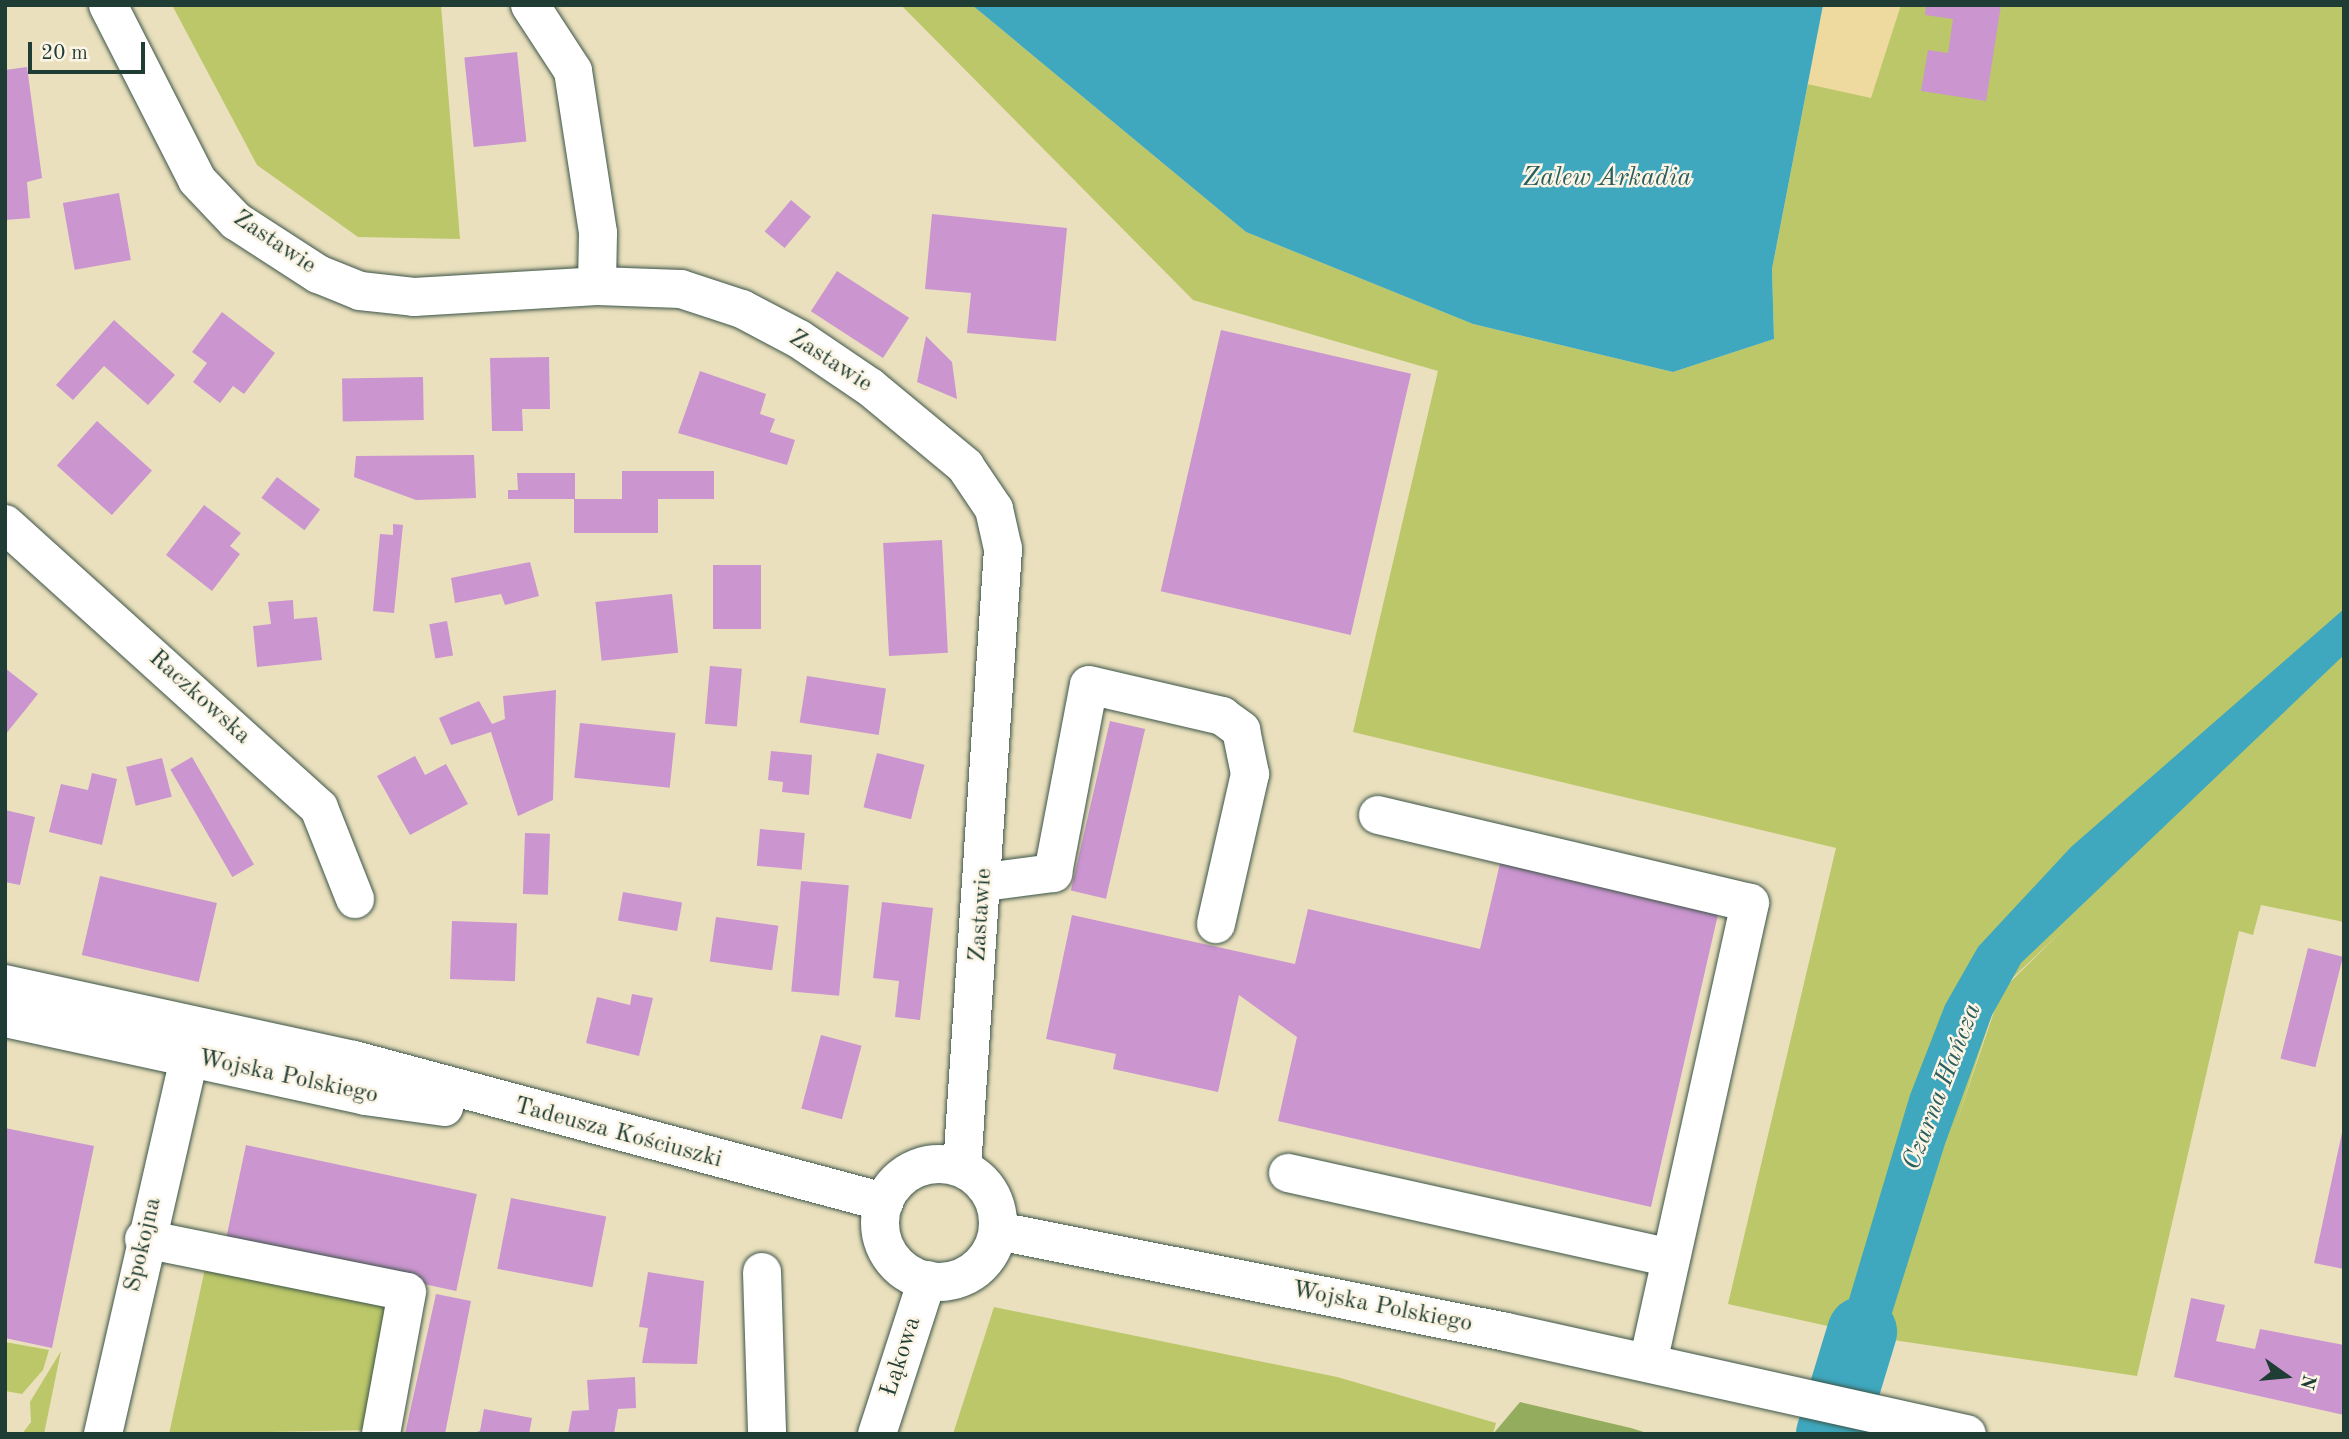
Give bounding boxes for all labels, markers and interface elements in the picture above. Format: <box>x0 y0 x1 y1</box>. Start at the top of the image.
scale bar <box>32 28 149 72</box>
text: 20 m <box>41 43 88 64</box>
water label: Zalew Arkadia <box>1523 163 1691 195</box>
street label: Zastawie <box>227 205 321 281</box>
street label: Zastawie <box>783 324 877 400</box>
street label: Raczkowska <box>142 645 256 751</box>
street label: Zastawie <box>964 867 1000 963</box>
water label: Czarna Hańcza <box>1897 999 1989 1175</box>
street label: Wojska Polskiego <box>195 1045 381 1111</box>
street label: Tadeusza Kościuszki <box>511 1092 725 1176</box>
street label: Spokojna <box>119 1195 169 1295</box>
street label: Wojska Polskiego <box>1289 1276 1475 1340</box>
street label: Łąkowa <box>876 1313 928 1401</box>
north arrow <box>2251 1341 2321 1411</box>
text: N <box>2296 1372 2318 1391</box>

